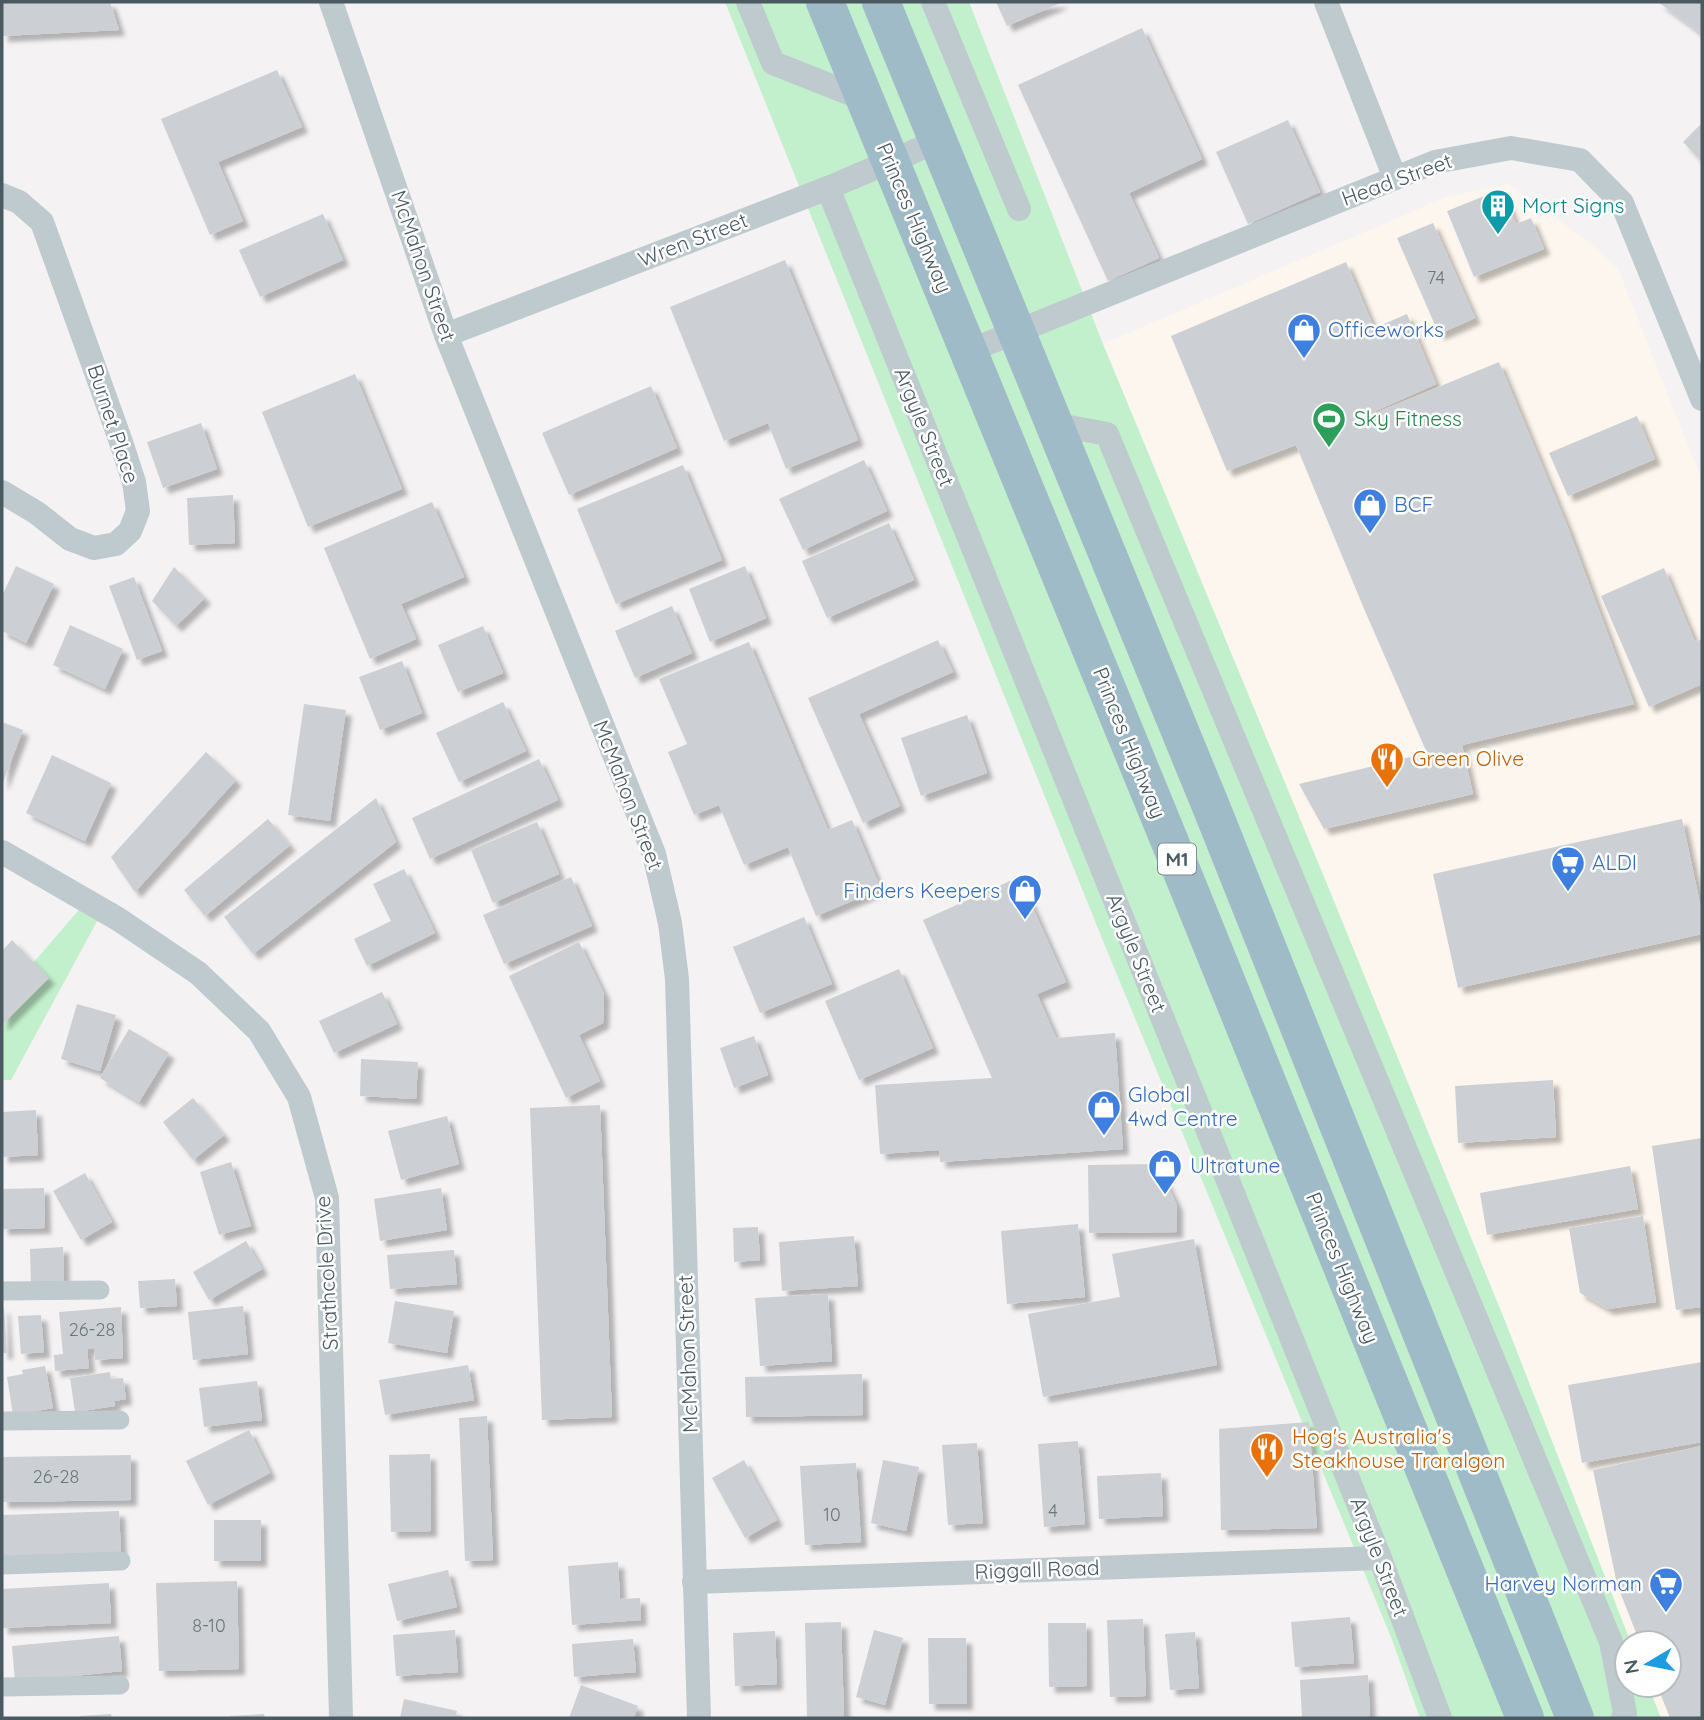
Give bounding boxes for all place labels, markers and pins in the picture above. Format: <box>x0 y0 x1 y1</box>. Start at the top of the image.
building icon: Mort Signs <box>1479 187 1517 236</box>
place label: Mort Signs <box>1522 192 1624 218</box>
shop icon: Officeworks <box>1285 311 1323 360</box>
place label: Officeworks <box>1328 316 1444 342</box>
sports icon: Sky Fitness <box>1310 400 1348 449</box>
place label: Sky Fitness <box>1354 405 1462 431</box>
shop icon: BCF <box>1351 486 1389 535</box>
place label: BCF <box>1394 491 1433 517</box>
restaurant icon: Green Olive <box>1368 740 1406 789</box>
place label: Green Olive <box>1412 745 1524 771</box>
supermarket icon: ALDI <box>1549 844 1587 893</box>
place label: ALDI <box>1592 849 1637 875</box>
shop icon: Finders Keepers <box>1006 872 1044 921</box>
place label: Finders Keepers <box>843 877 1000 903</box>
place label: Global 4wd Centre <box>1128 1081 1238 1131</box>
shop icon: Global 4wd Centre <box>1085 1088 1123 1137</box>
shop icon: Ultratune <box>1146 1147 1184 1196</box>
place label: Ultratune <box>1190 1152 1281 1178</box>
place label: Hog's Australia's Steakhouse Traralgon <box>1292 1423 1505 1473</box>
restaurant icon: Hog's Australia's Steakhouse Traralgon <box>1248 1430 1286 1479</box>
supermarket icon: Harvey Norman <box>1647 1565 1685 1614</box>
place label: Harvey Norman <box>1485 1570 1642 1596</box>

